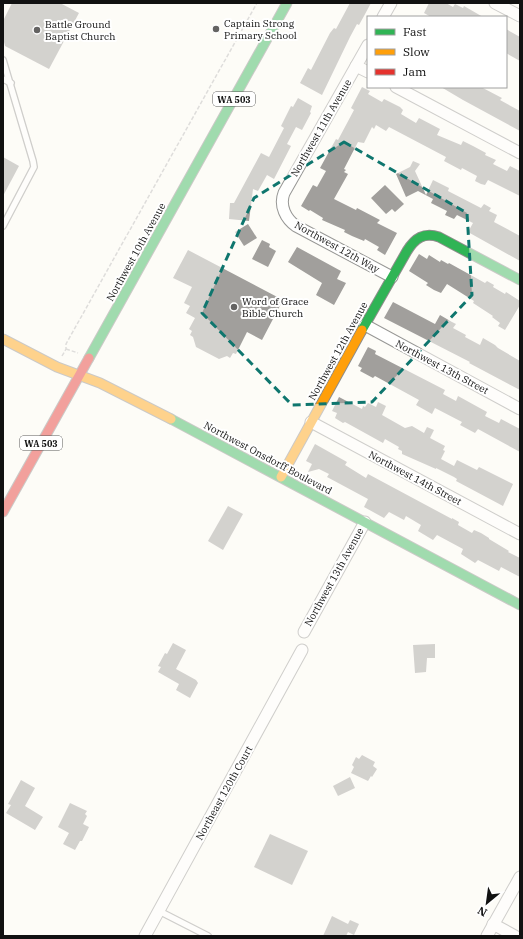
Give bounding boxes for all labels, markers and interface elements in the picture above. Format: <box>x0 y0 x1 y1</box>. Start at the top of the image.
legend <box>367 16 507 88</box>
place label: Captain Strong Primary School <box>224 17 297 42</box>
place label: Battle Ground Baptist Church <box>45 18 115 43</box>
marker: Captain Strong Primary School <box>211 24 221 34</box>
text: Fast <box>403 24 427 39</box>
marker: Battle Ground Baptist Church <box>32 25 42 35</box>
text: Slow <box>403 44 430 59</box>
text: Jam <box>403 64 427 79</box>
street label: Northwest 11th Avenue <box>288 77 354 179</box>
road number: WA 503 <box>213 92 255 106</box>
street label: Northwest 10th Avenue <box>104 201 168 303</box>
street label: Northwest 12th Way <box>292 218 382 276</box>
place label: Word of Grace Bible Church <box>242 295 309 320</box>
street label: Northwest 12th Avenue <box>306 300 370 402</box>
marker: Word of Grace Bible Church <box>229 302 239 312</box>
street label: Northwest 13th Street <box>393 337 491 397</box>
street label: Northwest Onsdorff Boulevard <box>202 419 334 497</box>
road number: WA 503 <box>20 436 62 450</box>
street label: Northwest 14th Street <box>366 448 464 508</box>
street label: Northwest 13th Avenue <box>302 526 366 628</box>
street label: Northeast 120th Court <box>193 743 256 842</box>
north arrow <box>467 883 507 923</box>
text: N <box>475 903 489 920</box>

